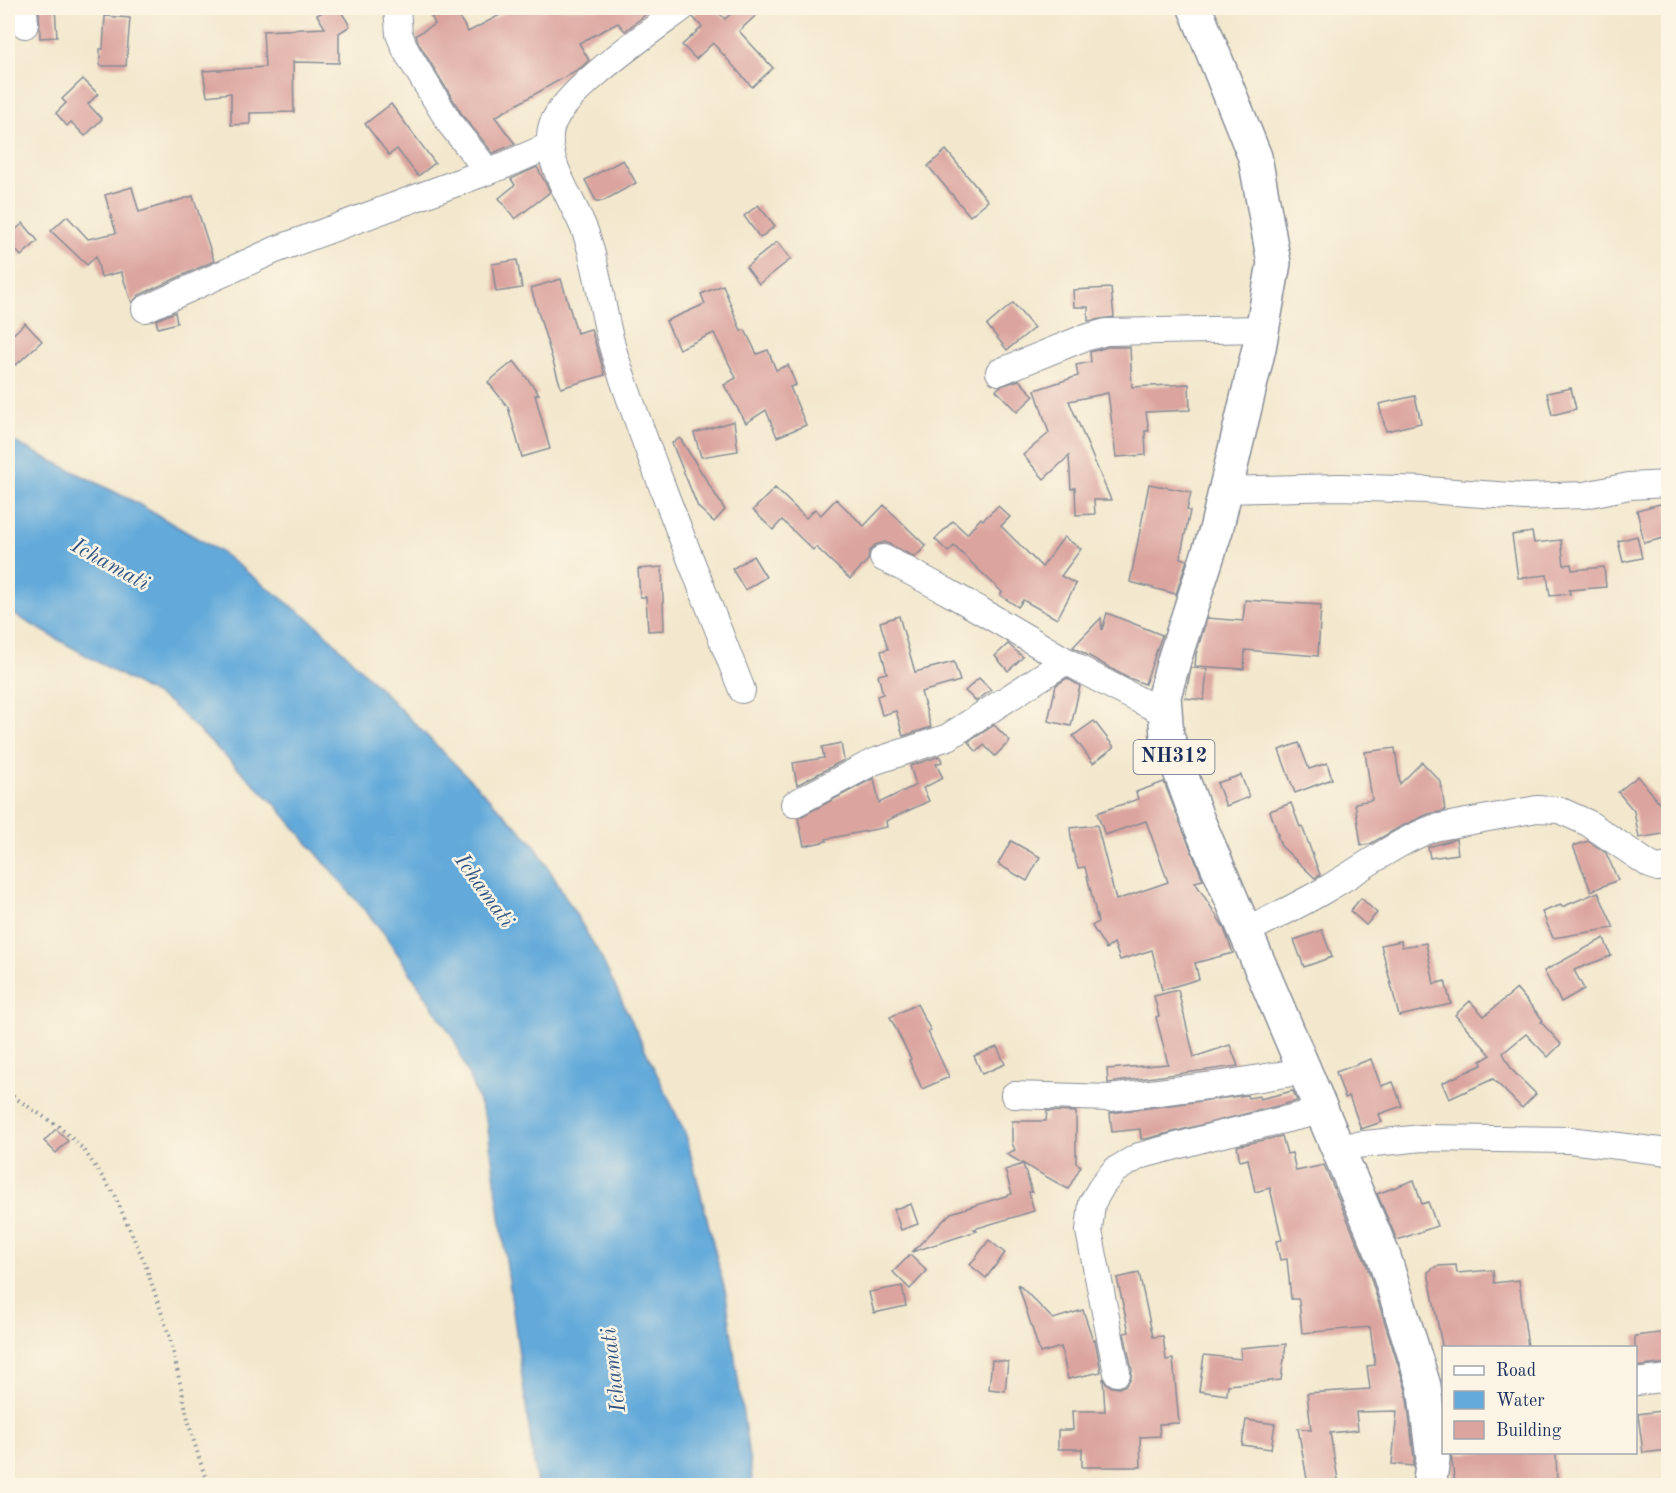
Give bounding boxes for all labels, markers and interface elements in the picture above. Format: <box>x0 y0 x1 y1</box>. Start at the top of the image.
water label: Ichamati <box>67 534 153 596</box>
road number: NH312 <box>1134 740 1214 774</box>
water label: Ichamati <box>450 849 518 932</box>
water label: Ichamati <box>598 1326 630 1415</box>
legend <box>1442 1346 1637 1454</box>
text: Road <box>1496 1362 1536 1380</box>
text: Water <box>1496 1392 1545 1410</box>
text: Building <box>1496 1422 1562 1440</box>

